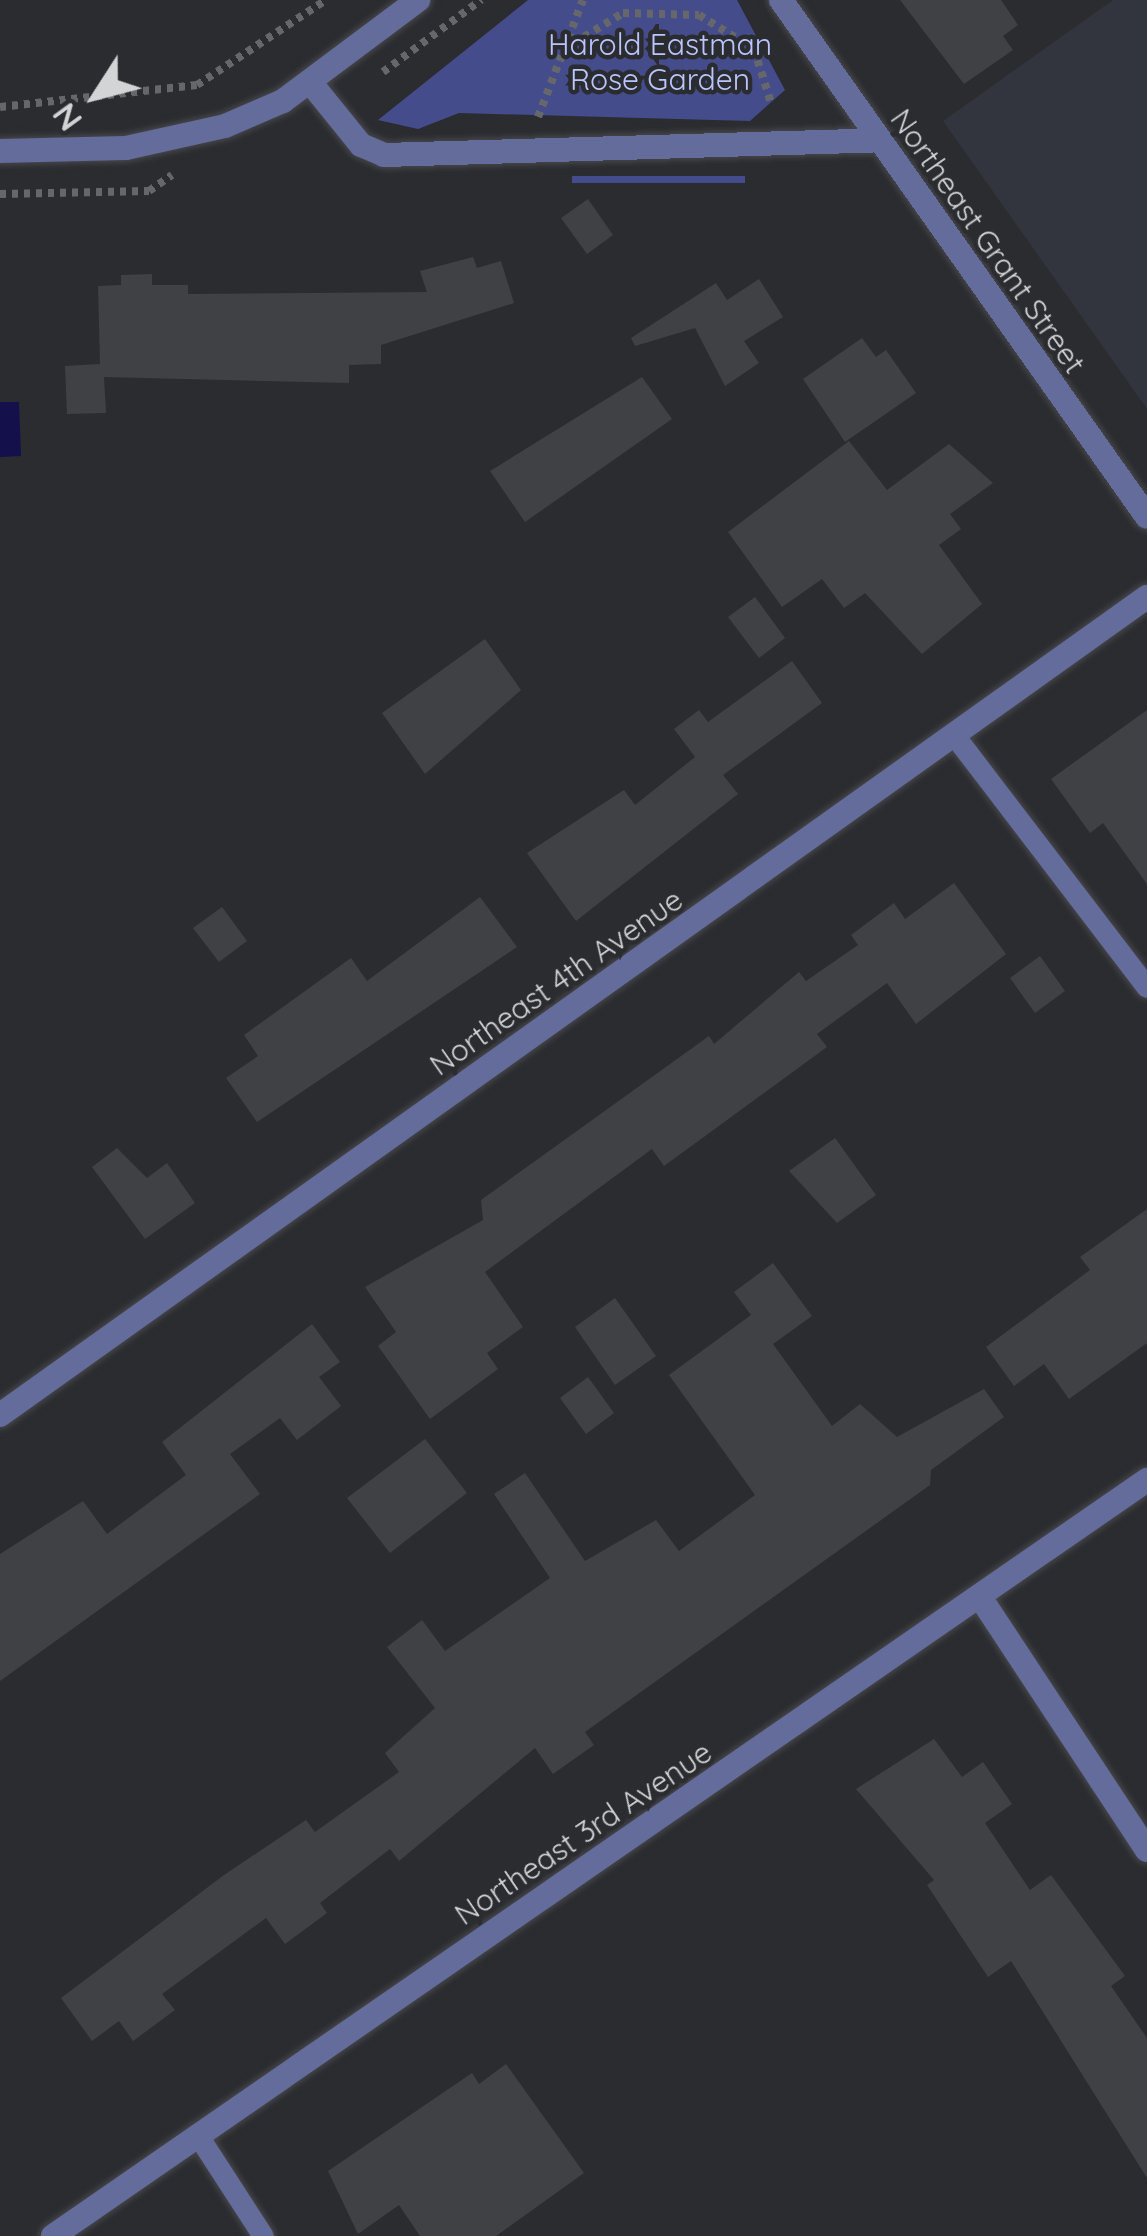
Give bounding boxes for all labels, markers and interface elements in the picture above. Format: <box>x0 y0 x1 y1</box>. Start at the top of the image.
park label: Harold Eastman Rose Garden <box>548 26 772 96</box>
north arrow <box>36 36 156 156</box>
text: N <box>43 96 90 139</box>
street label: Northeast Grant Street <box>883 102 1093 380</box>
street label: Northeast 4th Avenue <box>423 881 689 1083</box>
street label: Northeast 3rd Avenue <box>448 1734 718 1932</box>

